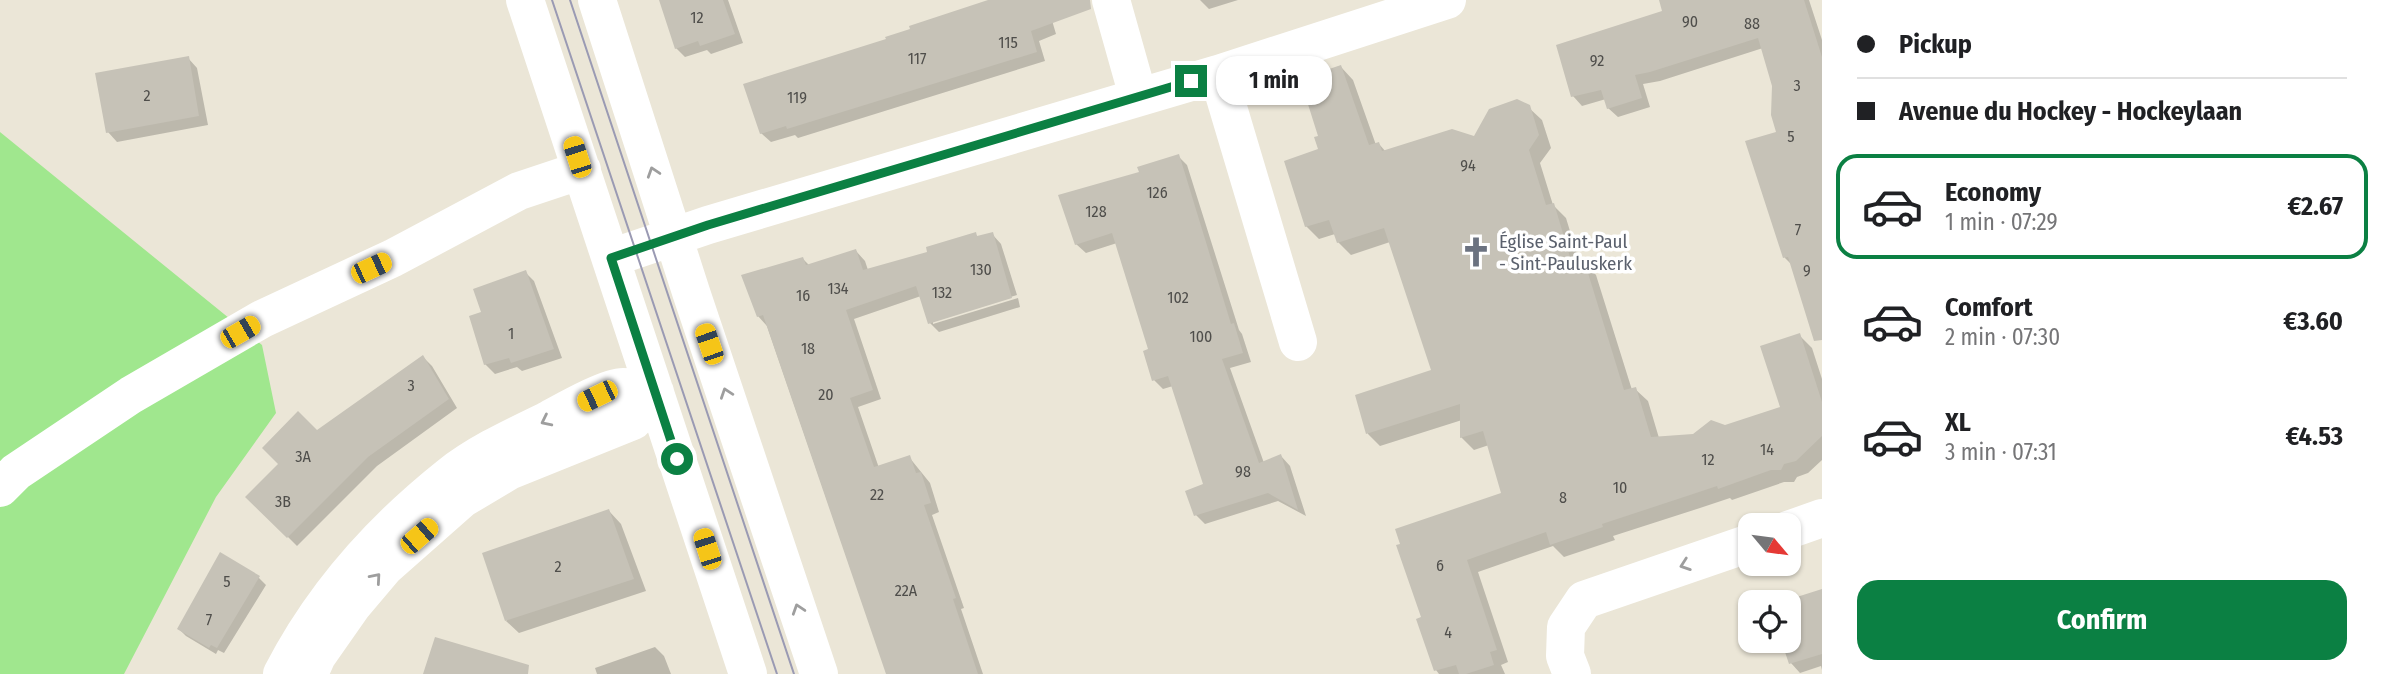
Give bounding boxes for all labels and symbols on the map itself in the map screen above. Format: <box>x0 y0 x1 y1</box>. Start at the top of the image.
house number: 12 <box>690 8 704 27</box>
house number: 90 <box>1682 12 1698 31</box>
house number: 88 <box>1744 14 1760 33</box>
house number: 115 <box>998 33 1018 52</box>
house number: 117 <box>908 49 927 68</box>
house number: 92 <box>1590 51 1604 70</box>
callout: 1 min <box>1216 56 1331 106</box>
route end <box>1175 65 1207 97</box>
house number: 3 <box>1793 76 1801 95</box>
house number: 2 <box>143 86 151 105</box>
house number: 119 <box>787 88 807 107</box>
house number: 5 <box>1787 127 1795 146</box>
car <box>561 134 594 180</box>
house number: 94 <box>1460 156 1476 175</box>
one-way arrow <box>647 166 661 178</box>
house number: 126 <box>1146 183 1168 202</box>
house number: 128 <box>1085 202 1107 221</box>
house number: 7 <box>1795 220 1802 239</box>
place label: Église Saint-Paul - Sint-Pauluskerk <box>1499 230 1632 275</box>
church icon: Église Saint-Paul - Sint-Pauluskerk <box>1459 235 1493 269</box>
car <box>348 250 395 286</box>
house number: 130 <box>970 260 992 279</box>
house number: 9 <box>1803 261 1811 280</box>
house number: 134 <box>827 279 849 298</box>
house number: 132 <box>932 283 952 302</box>
house number: 16 <box>796 286 810 305</box>
house number: 102 <box>1167 288 1189 307</box>
car <box>217 312 264 352</box>
car <box>693 321 726 367</box>
house number: 1 <box>508 324 514 343</box>
house number: 100 <box>1190 327 1212 346</box>
house number: 18 <box>801 339 815 358</box>
house number: 3 <box>407 376 415 395</box>
car <box>574 377 621 415</box>
house number: 20 <box>818 385 834 404</box>
one-way arrow <box>720 388 734 400</box>
one-way arrow <box>541 413 553 427</box>
house number: 14 <box>1760 440 1774 459</box>
route start <box>661 443 693 475</box>
house number: 3A <box>295 447 311 466</box>
house number: 12 <box>1701 450 1715 469</box>
house number: 98 <box>1235 462 1251 481</box>
house number: 10 <box>1613 478 1627 497</box>
house number: 22 <box>870 485 884 504</box>
house number: 8 <box>1559 488 1567 507</box>
house number: 3B <box>275 492 291 511</box>
north arrow <box>1738 513 1801 576</box>
car <box>397 514 442 558</box>
car <box>691 526 724 572</box>
house number: 6 <box>1436 556 1444 575</box>
house number: 2 <box>554 557 562 576</box>
one-way arrow <box>1680 557 1692 571</box>
house number: 5 <box>223 572 231 591</box>
one-way arrow <box>368 574 380 587</box>
house number: 22A <box>895 581 918 600</box>
one-way arrow <box>792 604 806 616</box>
house number: 7 <box>206 610 213 629</box>
house number: 4 <box>1444 623 1452 642</box>

